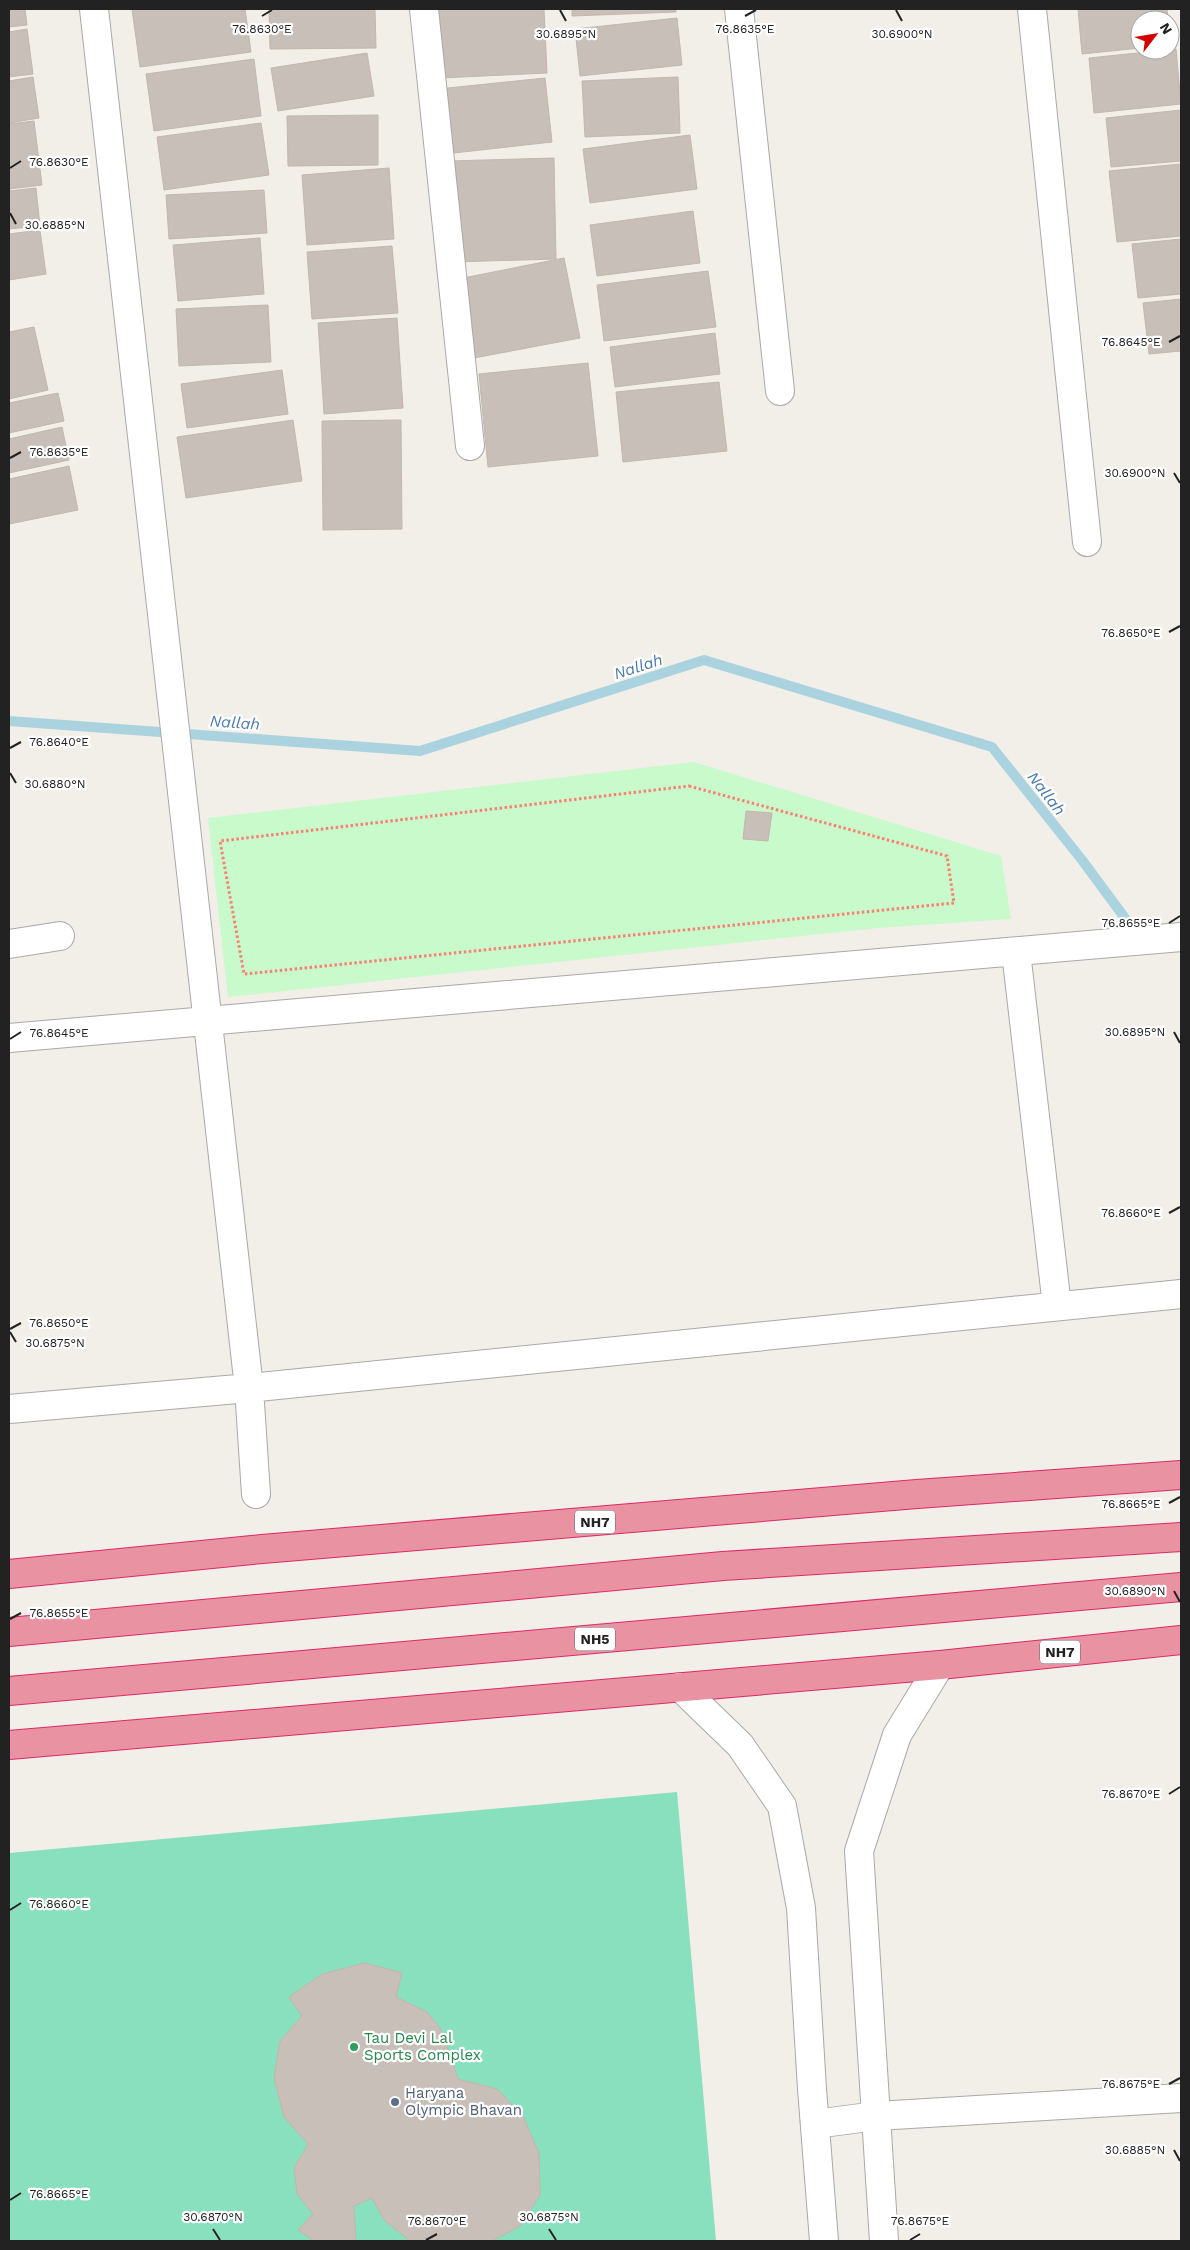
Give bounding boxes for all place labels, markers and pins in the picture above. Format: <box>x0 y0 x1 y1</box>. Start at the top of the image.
place label: Tau Devi Lal Sports Complex <box>364 2029 481 2064</box>
marker: Tau Devi Lal Sports Complex <box>348 2041 360 2053</box>
place label: Haryana Olympic Bhavan <box>405 2084 522 2119</box>
marker: Haryana Olympic Bhavan <box>389 2096 401 2108</box>

